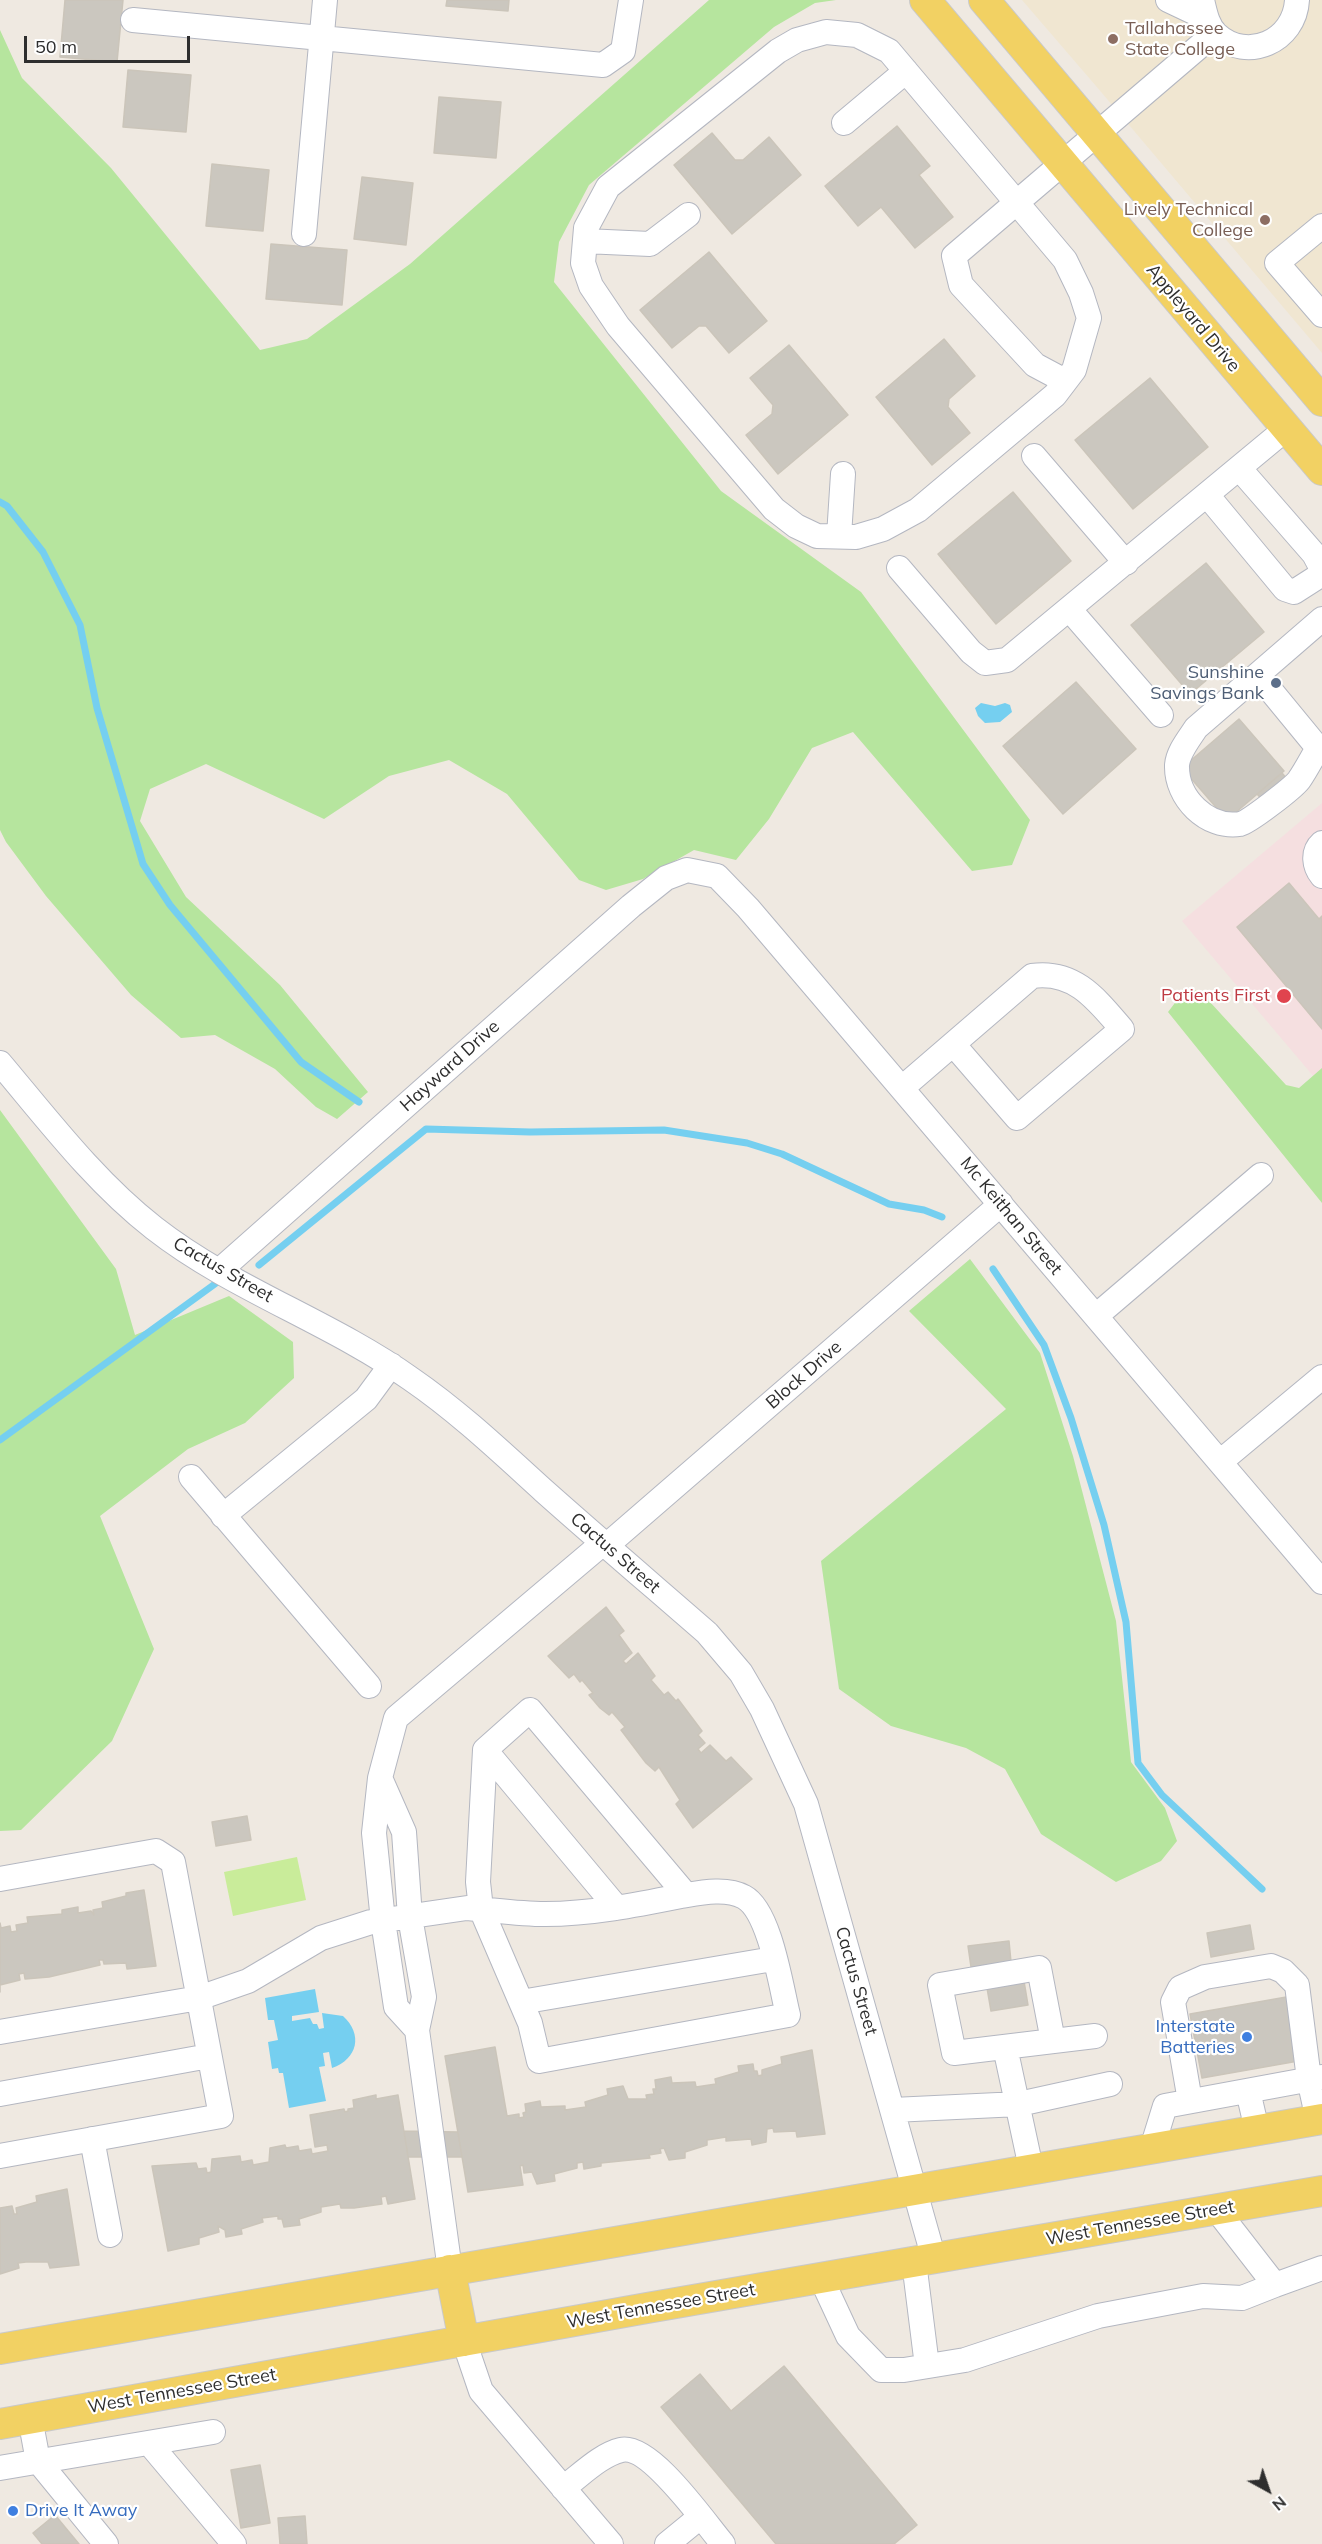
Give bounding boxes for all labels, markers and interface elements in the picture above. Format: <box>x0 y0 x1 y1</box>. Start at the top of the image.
place label: Tallahassee State College <box>1125 18 1235 60</box>
scale bar <box>27 24 194 62</box>
marker: Tallahassee State College <box>1106 32 1120 46</box>
text: 50 m <box>35 35 77 58</box>
place label: Lively Technical College <box>1124 199 1253 242</box>
marker: Lively Technical College <box>1258 213 1272 227</box>
street label: Appleyard Drive <box>1142 260 1244 376</box>
place label: Sunshine Savings Bank <box>1150 662 1264 704</box>
marker: Sunshine Savings Bank <box>1269 676 1283 690</box>
place label: Patients First <box>1161 985 1270 1007</box>
marker: Patients First <box>1275 987 1293 1005</box>
street label: Hayward Drive <box>396 1016 504 1116</box>
street label: Mc Keithan Street <box>955 1153 1067 1279</box>
street label: Cactus Street <box>169 1233 277 1307</box>
street label: Block Drive <box>762 1336 846 1414</box>
street label: Cactus Street <box>566 1508 664 1598</box>
street label: Cactus Street <box>830 1924 882 2038</box>
place label: Interstate Batteries <box>1155 2016 1235 2058</box>
marker: Interstate Batteries <box>1240 2030 1254 2044</box>
street label: West Tennessee Street <box>1044 2196 1236 2250</box>
street label: West Tennessee Street <box>565 2279 757 2333</box>
street label: West Tennessee Street <box>86 2364 278 2418</box>
north arrow <box>1238 2460 1298 2520</box>
text: N <box>1269 2492 1291 2515</box>
place label: Drive It Away <box>25 2500 137 2522</box>
marker: Drive It Away <box>6 2504 20 2518</box>

